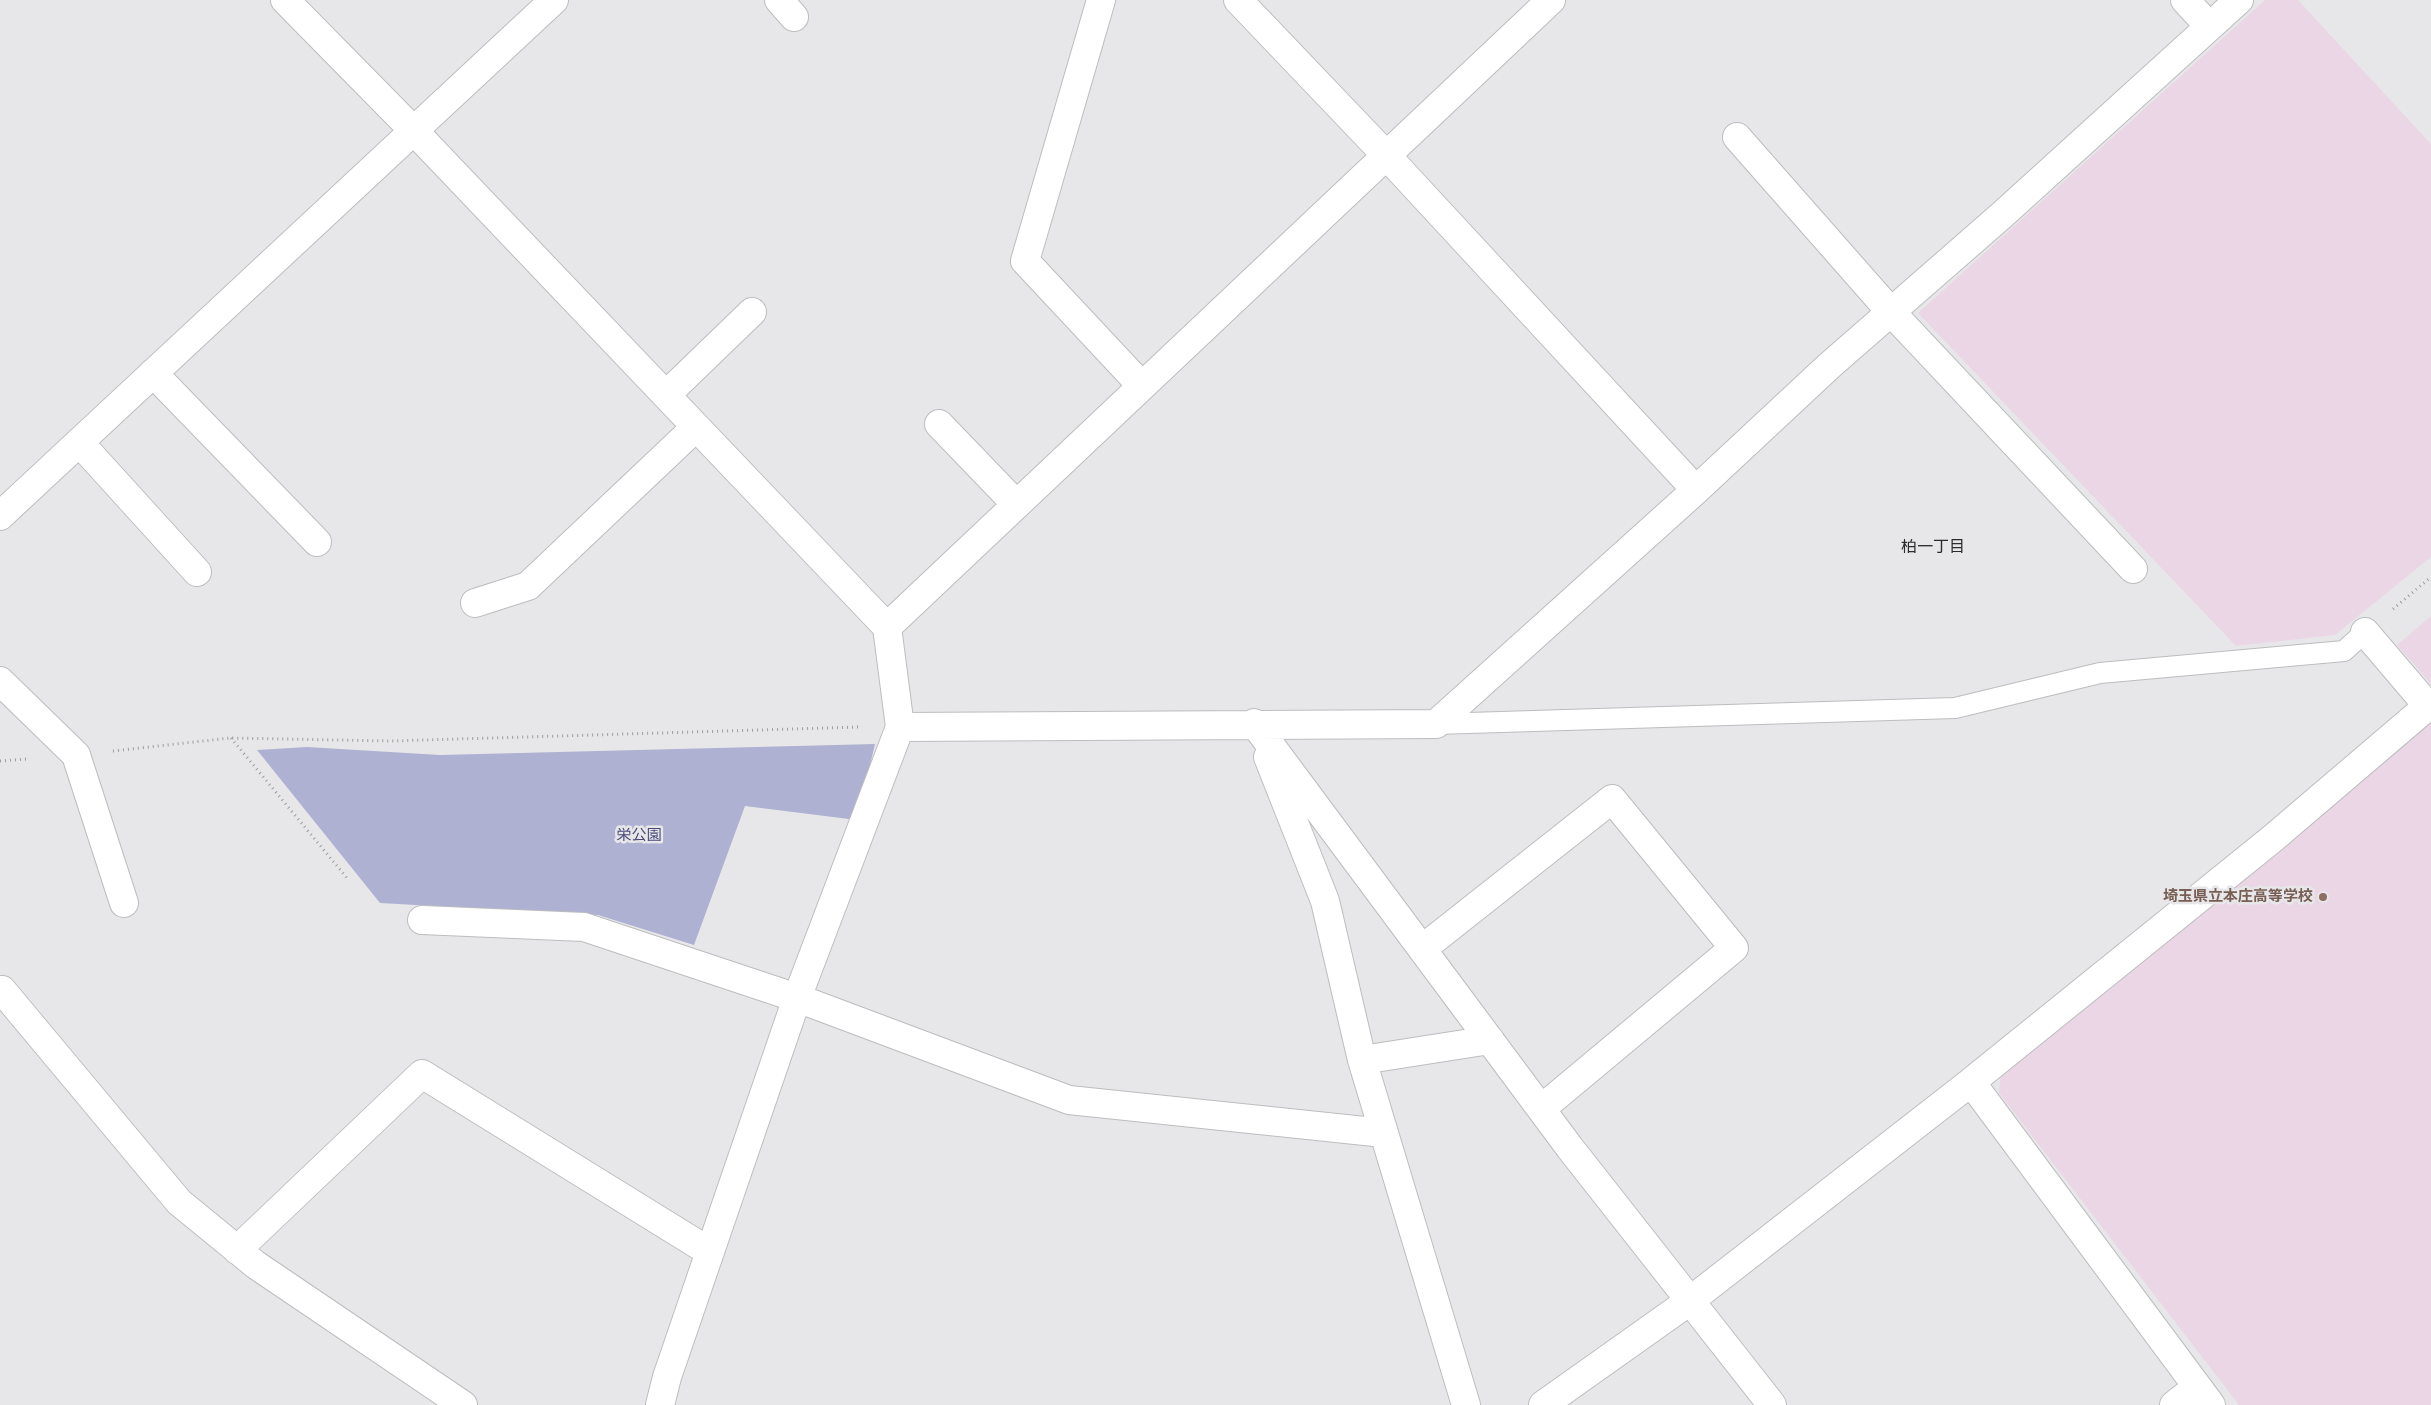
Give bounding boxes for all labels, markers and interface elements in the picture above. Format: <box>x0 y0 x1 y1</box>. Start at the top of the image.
district label: 柏一丁目 <box>1901 537 1965 557</box>
park label: 栄公園 <box>617 827 661 845</box>
place label: 埼玉県立本庄高等学校 <box>2163 888 2313 906</box>
marker: 埼玉県立本庄高等学校 <box>2317 891 2329 903</box>

